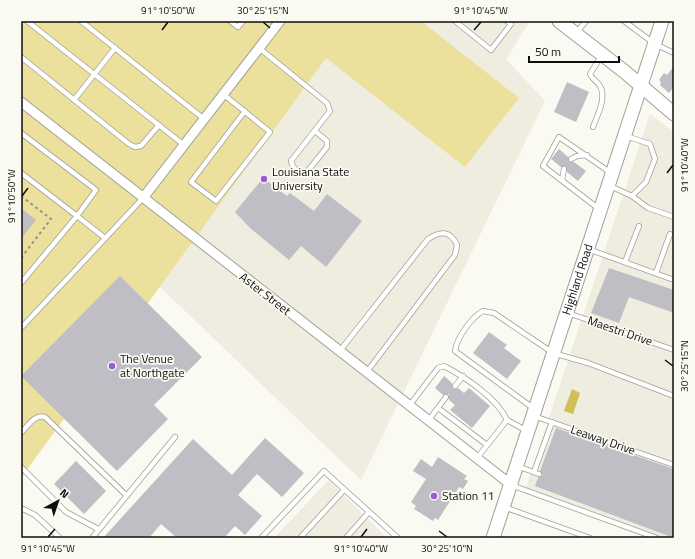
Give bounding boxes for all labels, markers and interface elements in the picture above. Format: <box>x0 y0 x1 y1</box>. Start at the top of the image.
text: 91°10'50"W <box>141 3 195 18</box>
text: 30°25'15"N <box>237 3 289 18</box>
text: 91°10'45"W <box>454 3 508 18</box>
scale bar <box>529 38 619 64</box>
text: 50 m <box>535 42 561 61</box>
text: 91°10'40"W <box>677 138 692 192</box>
place label: Louisiana State University <box>272 162 349 195</box>
text: 91°10'50"W <box>4 169 19 223</box>
marker: Louisiana State University <box>259 174 269 184</box>
street label: Highland Road <box>557 241 598 317</box>
street label: Aster Street <box>236 267 296 320</box>
street label: Maestri Drive <box>585 311 655 351</box>
text: 30°25'15"N <box>677 340 692 392</box>
place label: The Venue at Northgate <box>120 349 185 382</box>
marker: The Venue at Northgate <box>107 361 117 371</box>
street label: Leaway Drive <box>568 420 638 459</box>
north arrow <box>38 481 78 521</box>
text: N <box>56 485 72 502</box>
place label: Station 11 <box>442 486 494 505</box>
marker: Station 11 <box>429 491 439 501</box>
text: 91°10'45"W <box>21 541 75 556</box>
text: 91°10'40"W <box>334 541 388 556</box>
text: 30°25'10"N <box>421 541 473 556</box>

